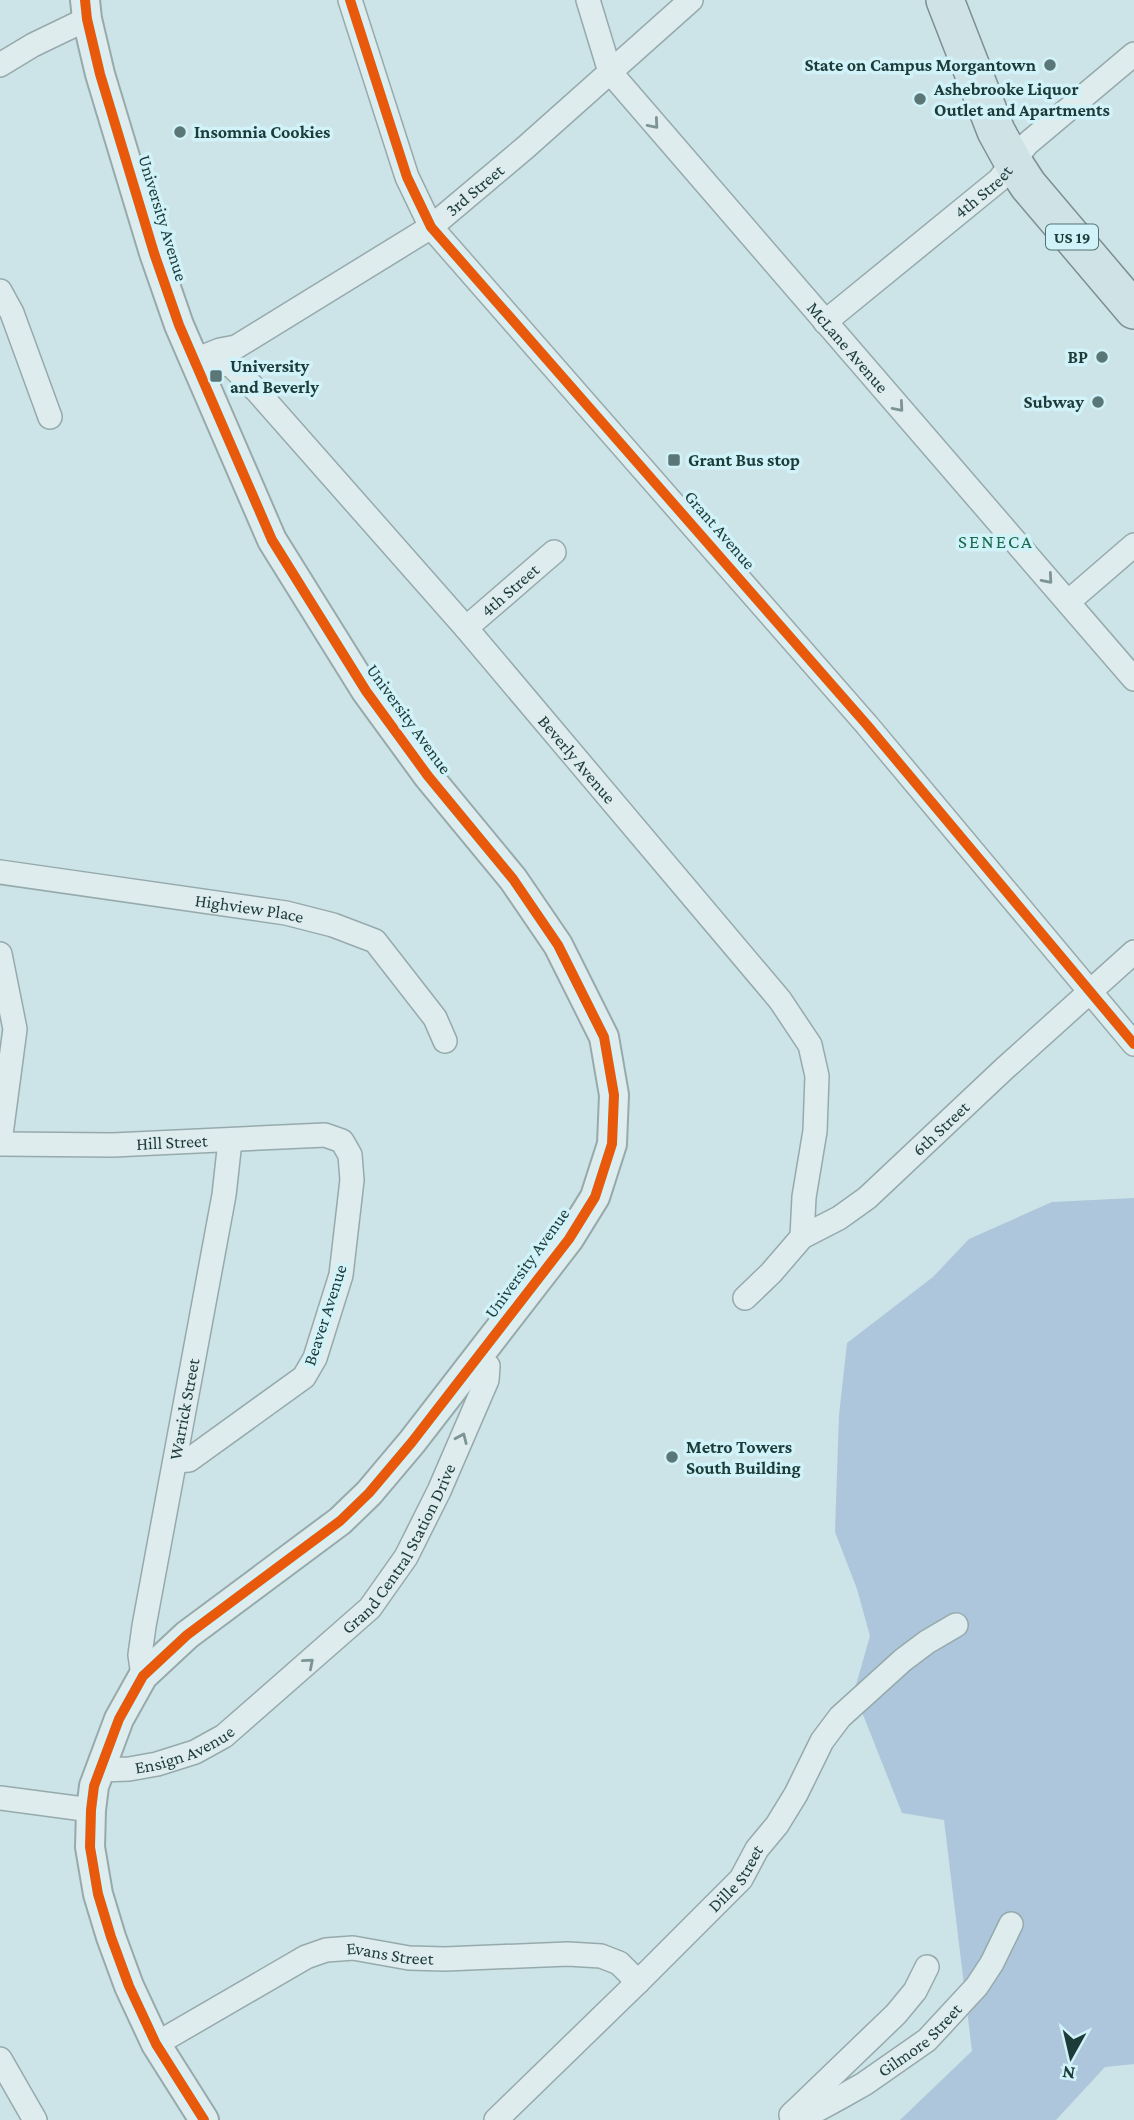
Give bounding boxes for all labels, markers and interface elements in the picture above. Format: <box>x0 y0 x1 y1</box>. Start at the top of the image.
place label: State on Campus Morgantown <box>804 55 1037 75</box>
marker: State on Campus Morgantown <box>1042 57 1058 73</box>
place label: Ashebrooke Liquor Outlet and Apartments <box>933 79 1110 120</box>
marker: Ashebrooke Liquor Outlet and Apartments <box>912 91 928 107</box>
one-way arrow <box>646 116 658 129</box>
place label: Insomnia Cookies <box>194 122 330 142</box>
marker: Insomnia Cookies <box>172 124 188 140</box>
street label: University Avenue <box>134 153 192 283</box>
street label: 3rd Street <box>442 159 509 220</box>
street label: 4th Street <box>950 161 1017 222</box>
road number: US 19 <box>1046 224 1098 249</box>
street label: McLane Avenue <box>803 298 892 397</box>
place label: BP <box>1067 347 1088 367</box>
marker: BP <box>1094 349 1110 365</box>
place label: University and Beverly <box>230 356 319 397</box>
marker: University and Beverly <box>208 368 224 384</box>
place label: Subway <box>1024 392 1084 412</box>
marker: Subway <box>1090 394 1106 410</box>
one-way arrow <box>891 399 903 412</box>
place label: Grant Bus stop <box>688 450 800 470</box>
marker: Grant Bus stop <box>666 452 682 468</box>
street label: Grant Avenue <box>680 487 760 574</box>
district label: SENECA <box>958 531 1034 552</box>
street label: 4th Street <box>477 559 544 621</box>
one-way arrow <box>1040 571 1052 584</box>
street label: University Avenue <box>363 660 456 778</box>
street label: Beverly Avenue <box>534 711 620 808</box>
street label: Highview Place <box>194 890 306 927</box>
street label: 6th Street <box>908 1096 974 1160</box>
street label: Hill Street <box>136 1130 209 1154</box>
street label: University Avenue <box>481 1204 574 1322</box>
street label: Beaver Avenue <box>299 1262 351 1368</box>
street label: Warrick Street <box>165 1356 204 1462</box>
one-way arrow <box>454 1433 468 1445</box>
place label: Metro Towers South Building <box>686 1437 801 1478</box>
marker: Metro Towers South Building <box>664 1449 680 1465</box>
street label: Grand Central Station Drive <box>338 1460 460 1638</box>
one-way arrow <box>300 1659 313 1671</box>
street label: Ensign Avenue <box>133 1721 239 1778</box>
street label: Dille Street <box>704 1839 767 1916</box>
street label: Evans Street <box>345 1938 435 1969</box>
street label: Gilmore Street <box>874 1999 966 2081</box>
north arrow <box>1036 2022 1106 2092</box>
text: N <box>1061 2062 1077 2085</box>

